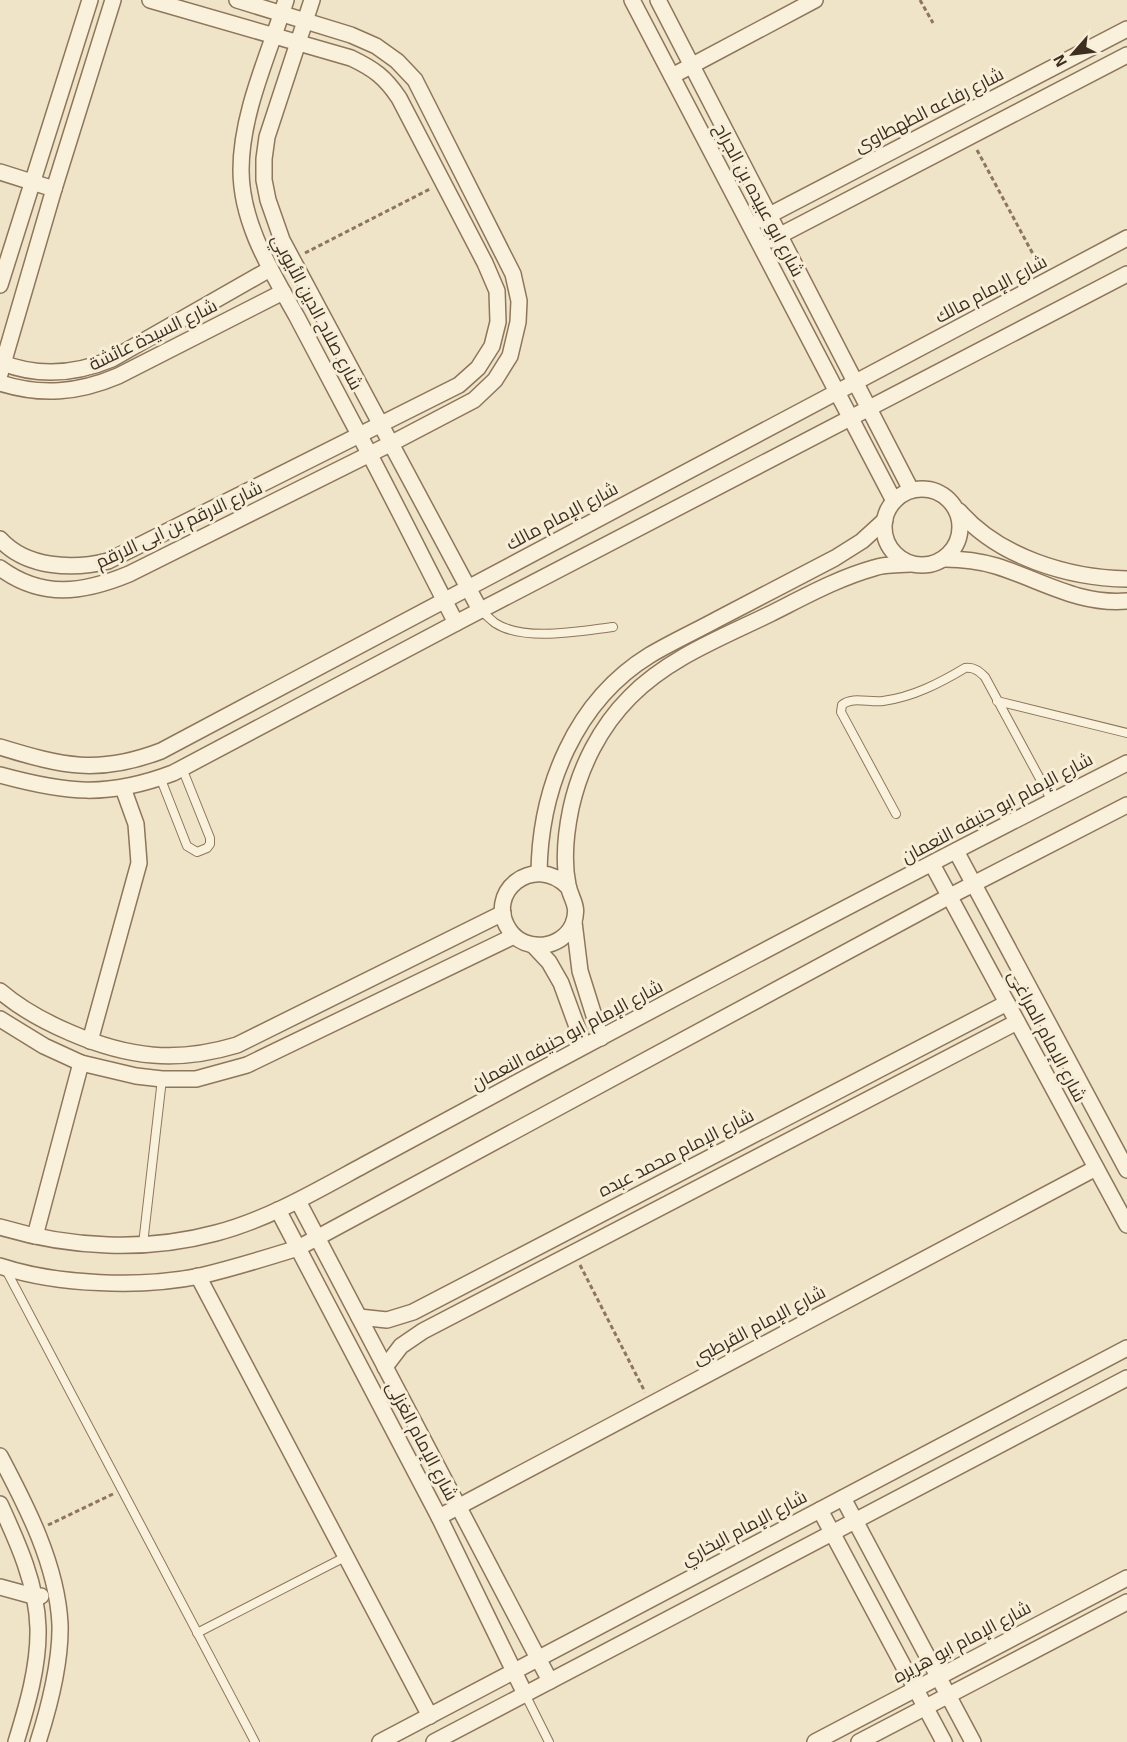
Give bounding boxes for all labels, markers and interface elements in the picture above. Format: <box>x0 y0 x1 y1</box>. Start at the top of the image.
north arrow <box>1043 24 1103 84</box>
text: N <box>1044 49 1076 73</box>
street label: شارع رفاعه الطهطاوى <box>848 57 1010 162</box>
street label: شارع ابو عبيده بن الجراح <box>705 117 814 283</box>
street label: شارع صلاح الدين الأيوبي <box>262 228 373 396</box>
street label: شارع الإمام مالك <box>928 245 1053 332</box>
street label: شارع السيدة عائشة <box>83 289 223 380</box>
street label: شارع الارقم بن ابى الارقم <box>90 471 268 578</box>
street label: شارع الإمام مالك <box>499 472 624 559</box>
street label: شارع الإمام ابو حنيفه النعمان <box>895 743 1099 872</box>
street label: شارع الإمام المراغى <box>999 964 1096 1108</box>
street label: شارع الإمام ابو حنيفه النعمان <box>465 970 669 1099</box>
street label: شارع الإمام محمد عبده <box>592 1099 760 1206</box>
street label: شارع الإمام القرطبى <box>686 1275 832 1374</box>
street label: شارع الإمام الغزلى <box>377 1375 468 1507</box>
street label: شارع الإمام البخاري <box>674 1480 813 1575</box>
street label: شارع الإمام ابو هريره <box>886 1591 1037 1692</box>

